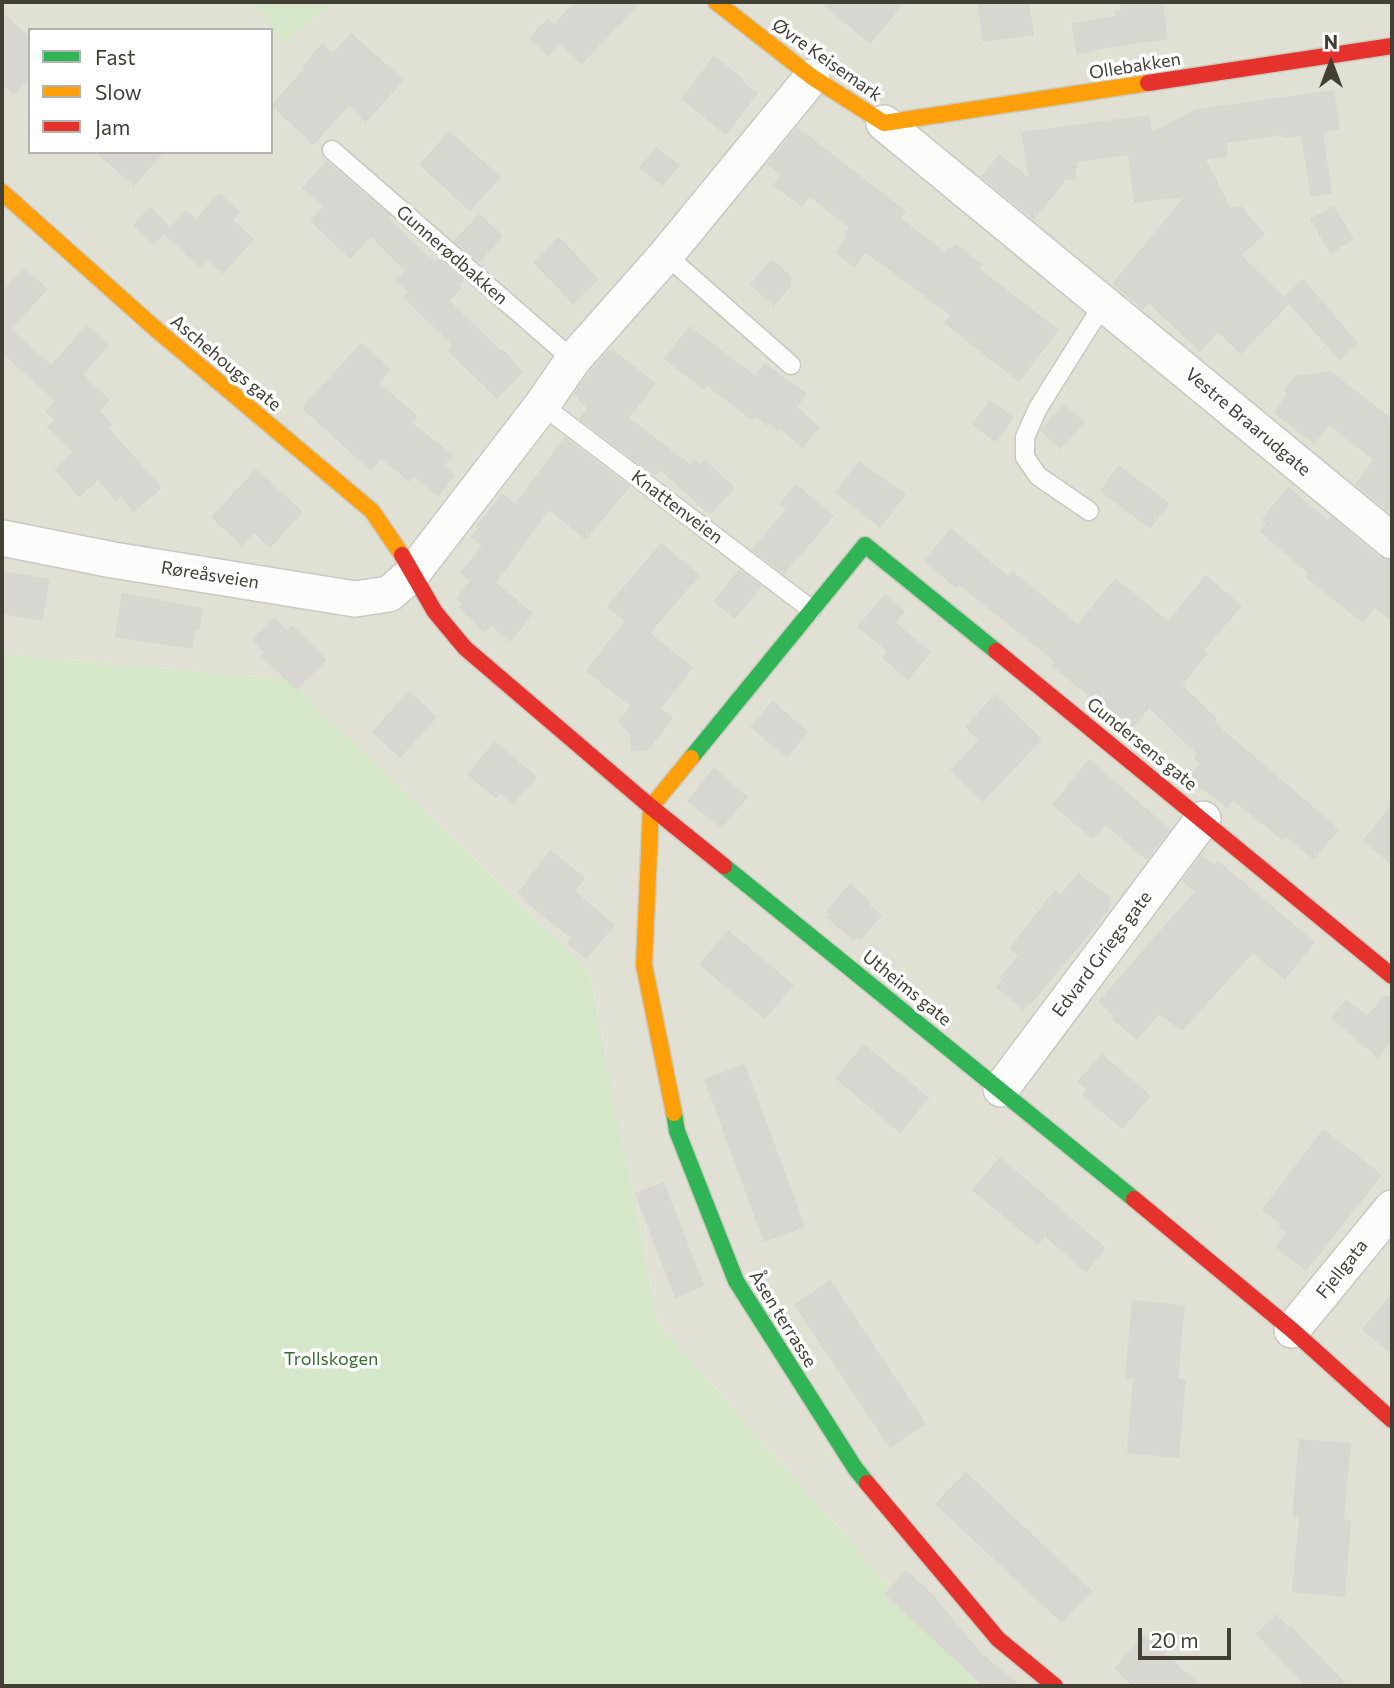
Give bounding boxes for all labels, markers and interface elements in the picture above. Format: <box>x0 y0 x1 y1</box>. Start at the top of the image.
street label: Øvre Keisemark <box>768 14 886 106</box>
legend <box>28 28 273 154</box>
north arrow <box>1296 28 1366 98</box>
text: N <box>1324 30 1338 53</box>
text: Fast <box>95 44 136 69</box>
street label: Ollebakken <box>1088 48 1182 84</box>
text: Slow <box>95 79 142 104</box>
text: Jam <box>95 114 130 139</box>
street label: Gunnerødbakken <box>392 201 512 309</box>
street label: Aschehougs gate <box>166 310 286 416</box>
street label: Vestre Braarudgate <box>1181 363 1315 481</box>
street label: Knattenveien <box>627 466 727 548</box>
street label: Røreåsveien <box>160 557 260 593</box>
street label: Gundersens gate <box>1082 693 1202 795</box>
street label: Edvard Griegs gate <box>1048 887 1156 1021</box>
street label: Utheims gate <box>858 946 956 1030</box>
street label: Fjellgata <box>1312 1235 1372 1303</box>
street label: Åsen terrasse <box>745 1267 821 1371</box>
park label: Trollskogen <box>284 1348 378 1370</box>
scale bar <box>1142 1614 1235 1658</box>
text: 20 m <box>1151 1627 1199 1652</box>

